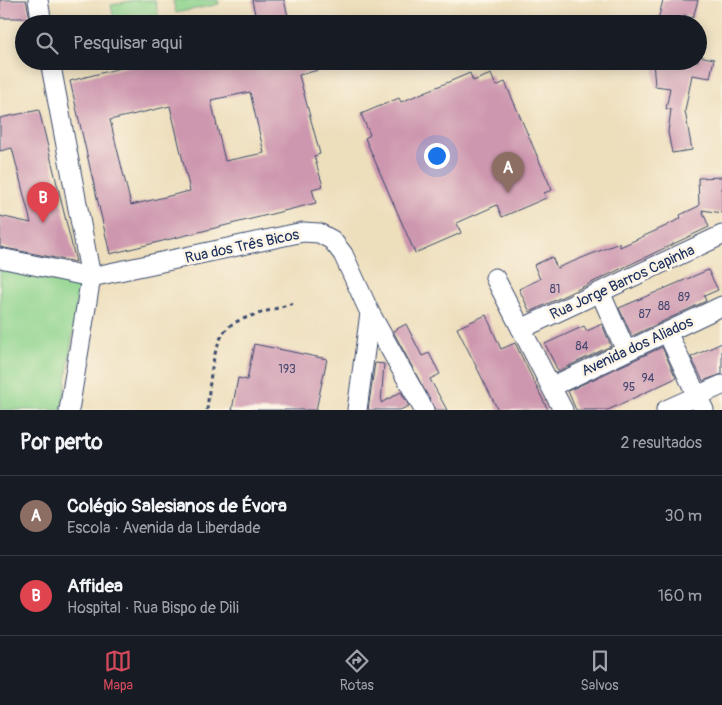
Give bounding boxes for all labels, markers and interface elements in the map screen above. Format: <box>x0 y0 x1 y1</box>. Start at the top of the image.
search box <box>15 15 707 70</box>
icon: search <box>33 29 61 57</box>
text: Pesquisar aqui <box>73 31 182 55</box>
your location <box>424 143 450 169</box>
pin: A <box>492 152 524 193</box>
pin: B <box>27 182 59 223</box>
street label: Rua dos Três Bicos <box>183 225 301 268</box>
street label: Rua Jorge Barros Capinha <box>547 241 698 324</box>
house number: 81 <box>550 282 560 297</box>
house number: 89 <box>678 290 690 305</box>
house number: 88 <box>658 299 670 314</box>
house number: 87 <box>639 307 652 322</box>
street label: Avenida dos Aliados <box>578 312 696 381</box>
house number: 84 <box>575 339 589 354</box>
house number: 193 <box>278 362 296 377</box>
house number: 94 <box>641 371 655 386</box>
house number: 95 <box>623 380 635 395</box>
text: Por perto <box>20 429 102 456</box>
text: 2 resultados <box>620 433 702 453</box>
text: Colégio Salesianos de Évora <box>67 494 287 518</box>
text: A <box>31 506 41 526</box>
text: 30 m <box>664 506 702 526</box>
text: Escola · Avenida da Liberdade <box>67 518 260 538</box>
text: Affidea <box>67 574 123 598</box>
text: B <box>31 586 41 606</box>
text: 160 m <box>658 586 702 606</box>
text: Hospital · Rua Bispo de Dili <box>67 598 239 618</box>
tab: Mapa <box>103 647 133 694</box>
tab: Rotas <box>340 647 374 694</box>
tab: Salvos <box>581 647 619 694</box>

